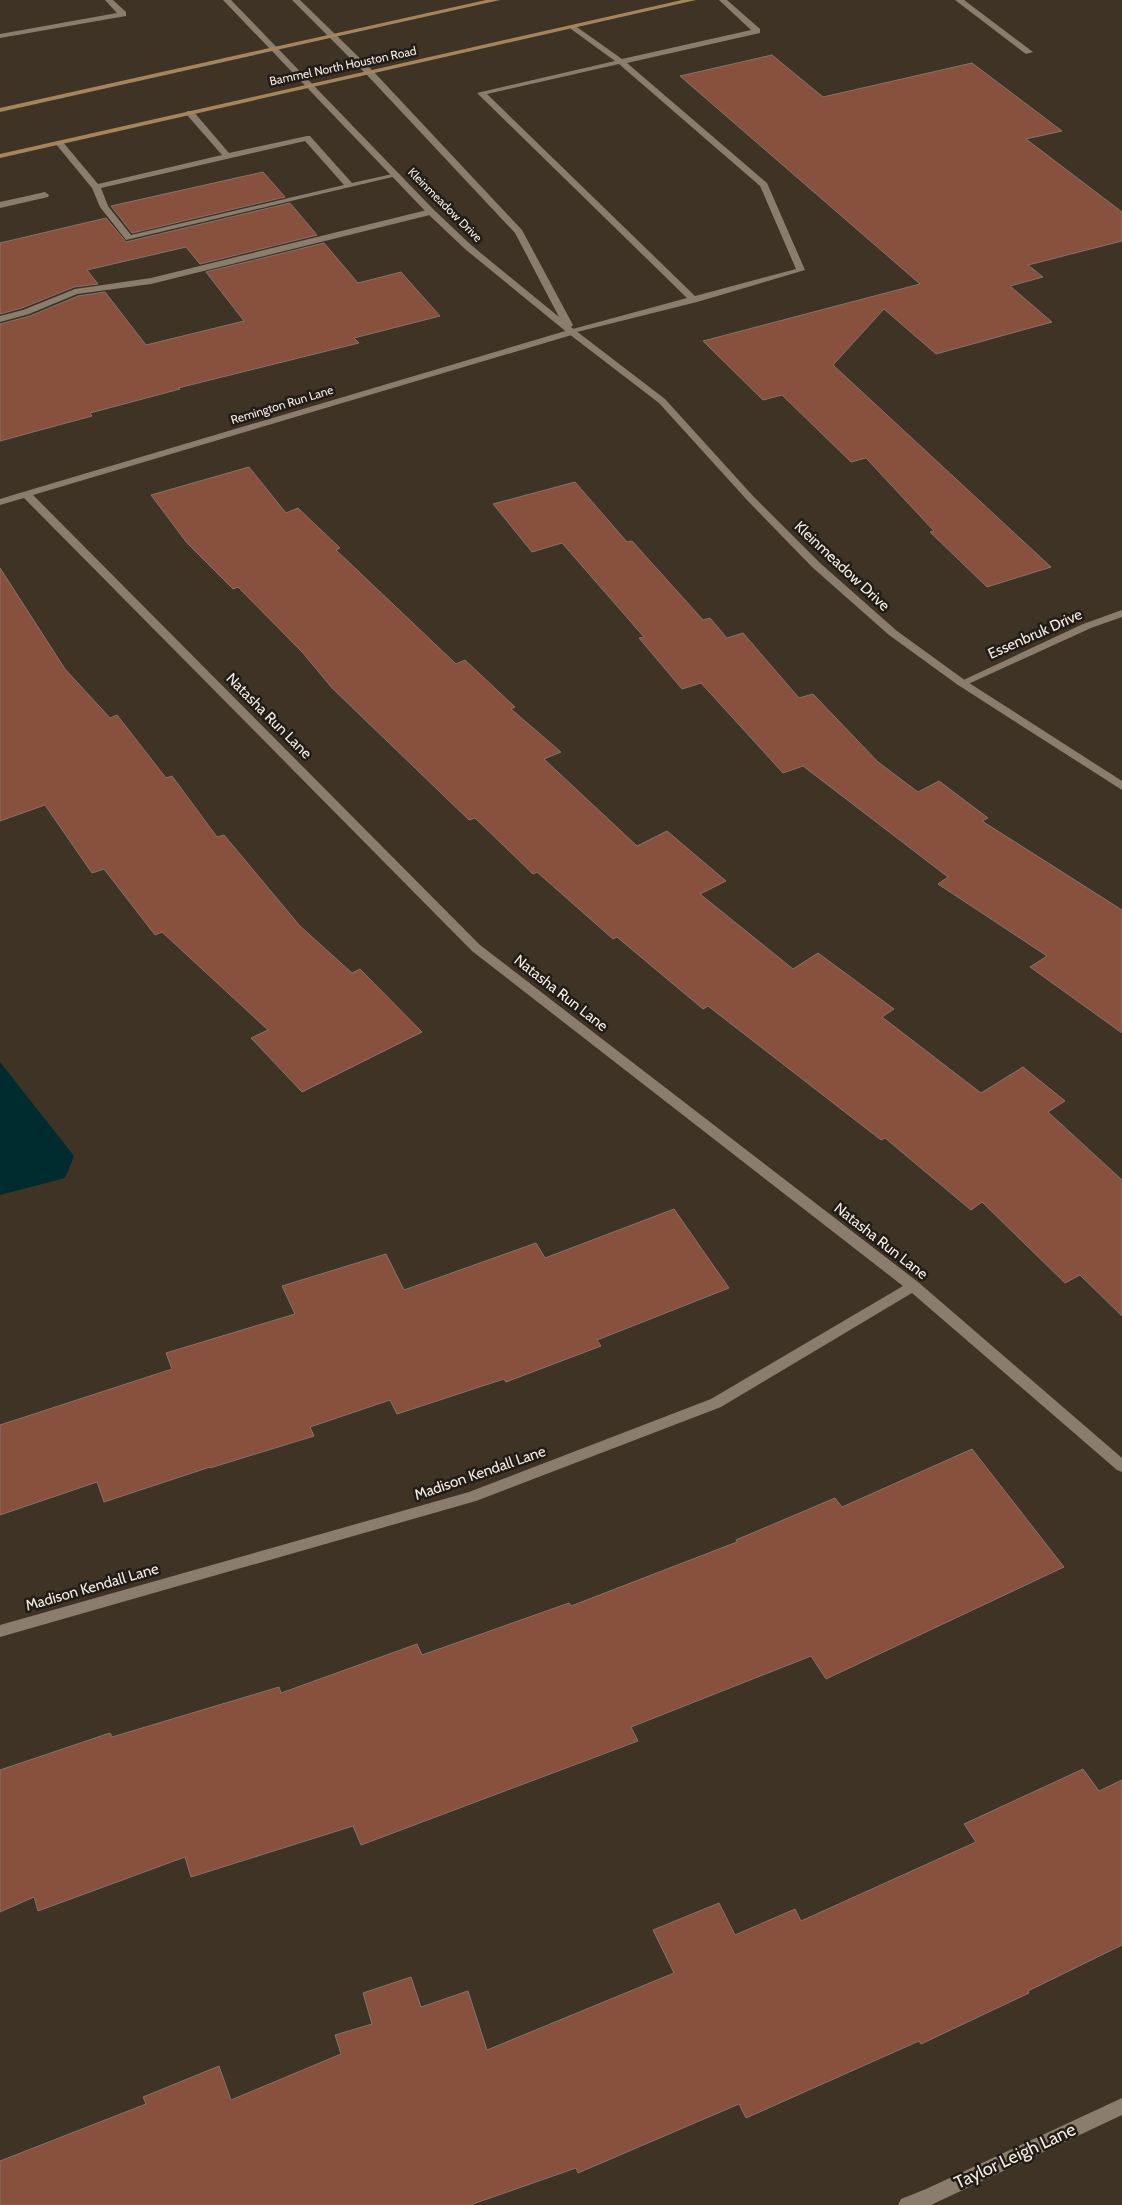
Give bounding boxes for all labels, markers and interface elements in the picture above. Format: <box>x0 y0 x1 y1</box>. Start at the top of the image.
street label: Bammel North Houston Road <box>268 43 418 88</box>
street label: Kleinmeadow Drive <box>405 164 486 245</box>
street label: Remington Run Lane <box>229 382 335 427</box>
street label: Kleinmeadow Drive <box>791 517 894 615</box>
street label: Essenbruk Drive <box>985 605 1085 663</box>
street label: Natasha Run Lane <box>222 669 316 763</box>
street label: Natasha Run Lane <box>511 951 612 1035</box>
street label: Natasha Run Lane <box>831 1199 932 1283</box>
street label: Madison Kendall Lane <box>412 1442 548 1504</box>
street label: Madison Kendall Lane <box>23 1559 161 1615</box>
street label: Taylor Leigh Lane <box>951 2118 1079 2194</box>

